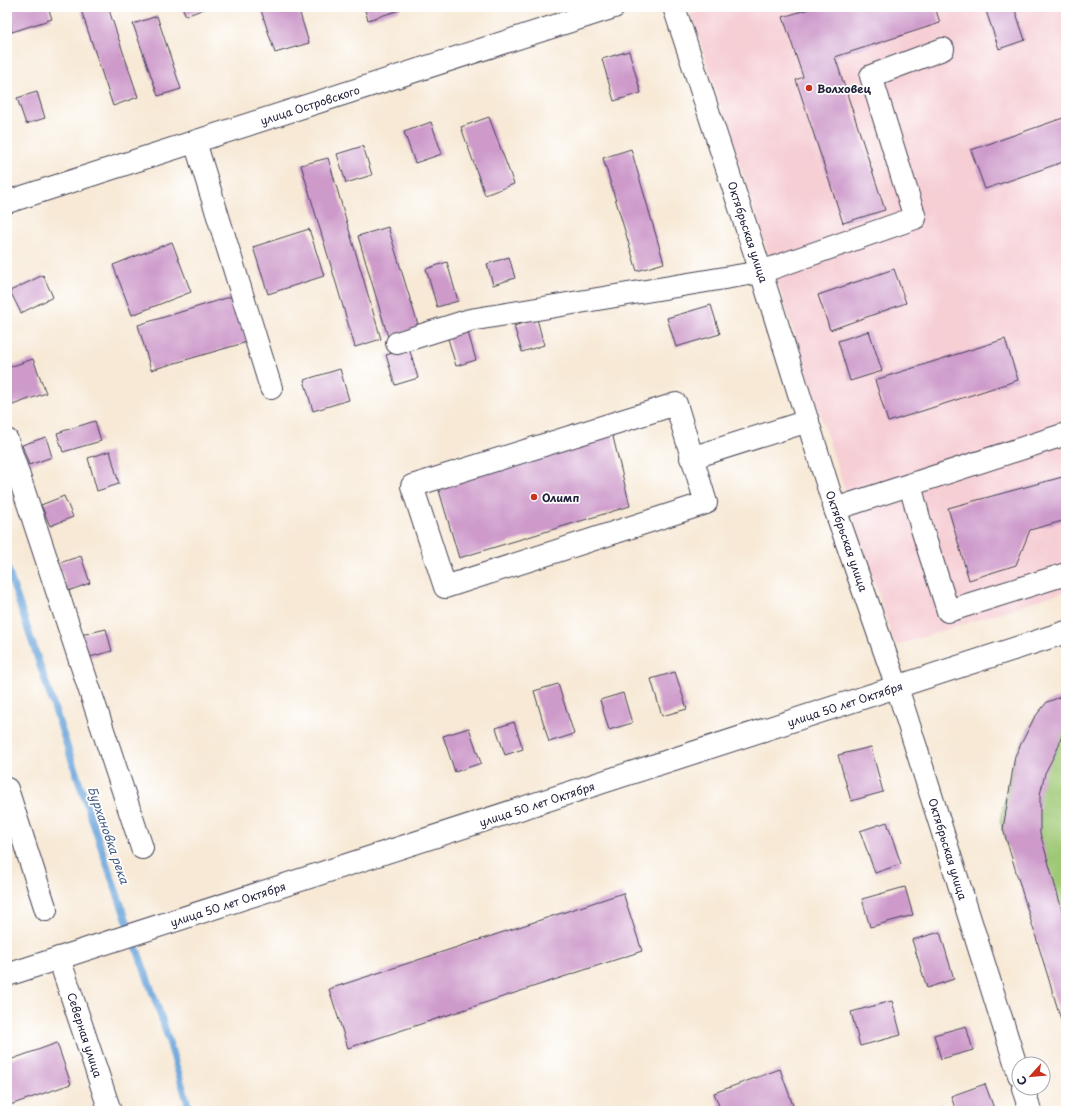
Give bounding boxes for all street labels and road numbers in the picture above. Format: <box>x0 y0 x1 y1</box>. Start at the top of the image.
street label: улица Островского <box>258 81 362 129</box>
street label: Октябрьская улица <box>724 179 772 285</box>
street label: Октябрьская улица <box>822 488 872 594</box>
street label: улица 50 лет Октября <box>785 677 905 731</box>
street label: улица 50 лет Октября <box>477 777 597 831</box>
street label: Октябрьская улица <box>924 796 972 902</box>
street label: улица 50 лет Октября <box>168 877 288 931</box>
street label: Северная улица <box>63 990 107 1080</box>

